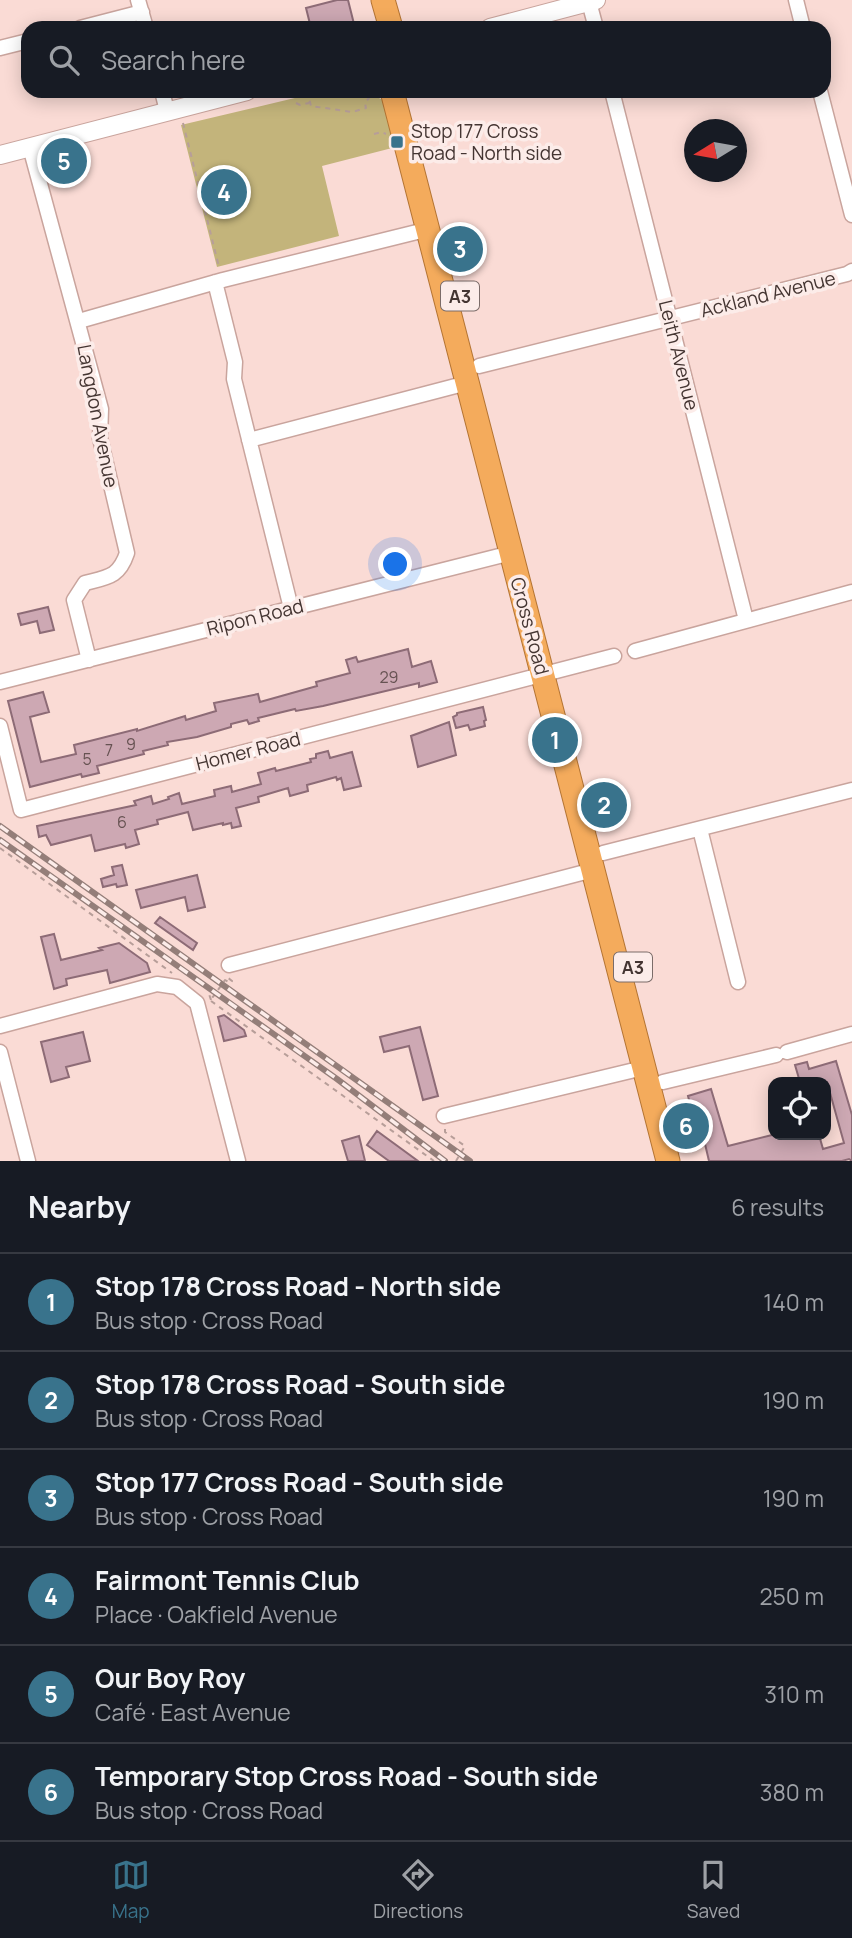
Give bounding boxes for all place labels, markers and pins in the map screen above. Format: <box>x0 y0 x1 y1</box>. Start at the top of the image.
place label: Stop 177 Cross Road - North side <box>411 118 562 166</box>
marker: Stop 177 Cross Road - North side <box>389 134 405 150</box>
pin: 5 <box>41 135 87 187</box>
pin: 4 <box>201 166 247 218</box>
pin: 3 <box>437 223 483 275</box>
pin: 1 <box>532 714 578 766</box>
pin: 2 <box>581 779 627 831</box>
pin: 6 <box>663 1100 709 1152</box>

